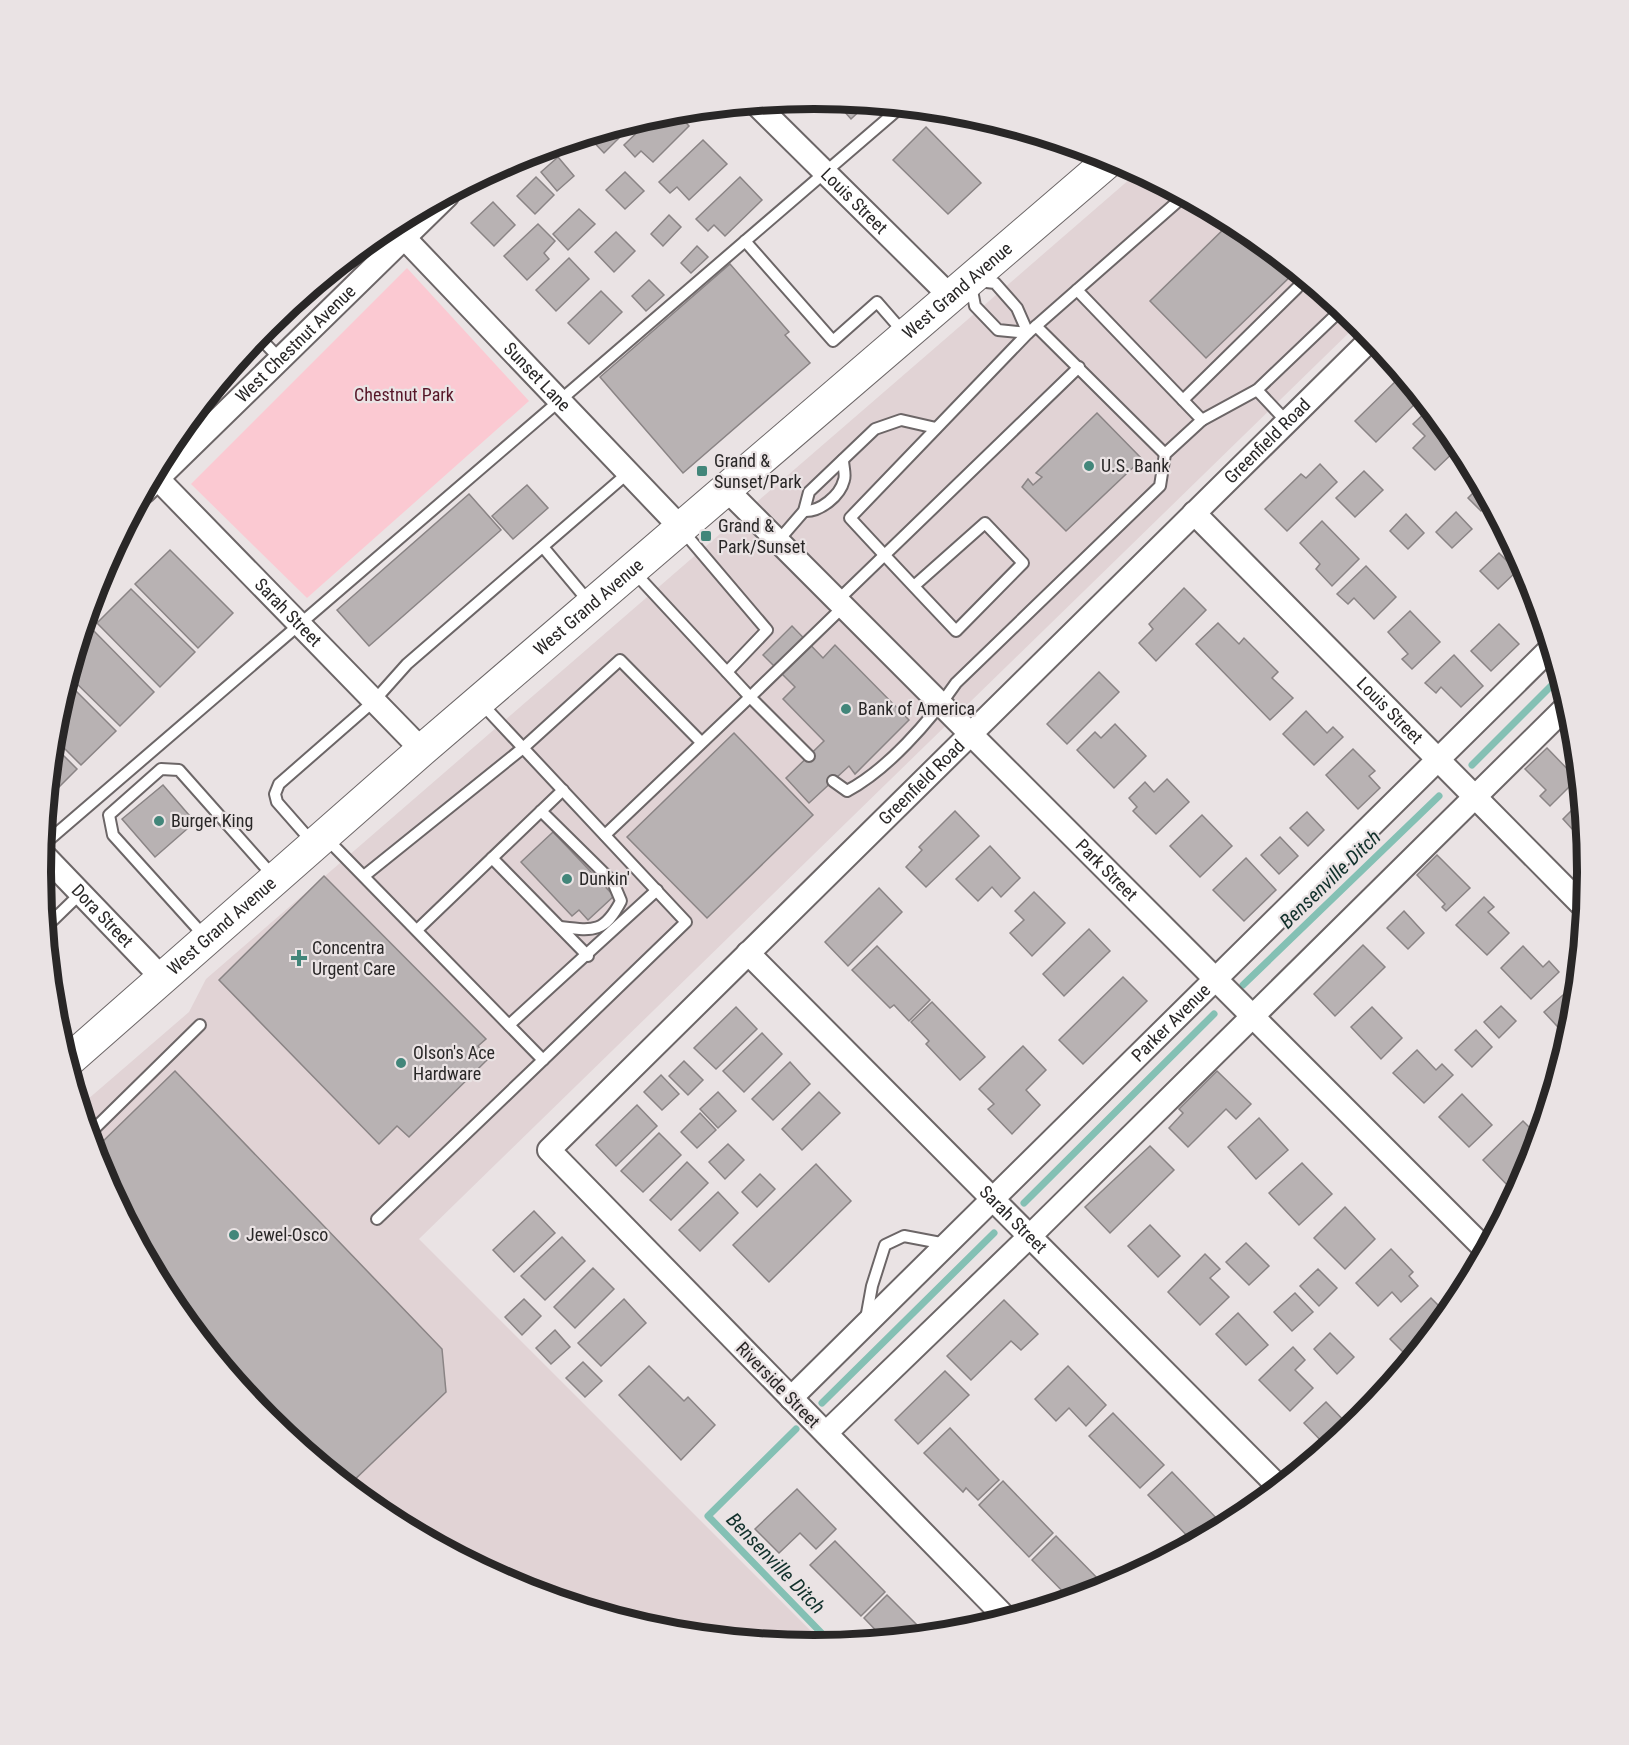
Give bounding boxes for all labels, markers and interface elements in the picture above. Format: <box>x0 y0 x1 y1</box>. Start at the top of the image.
street label: Louis Street <box>817 163 892 238</box>
street label: West Grand Avenue <box>898 238 1016 343</box>
street label: West Chestnut Avenue <box>231 280 360 407</box>
street label: Sunset Lane <box>500 338 575 415</box>
park label: Chestnut Park <box>354 384 454 405</box>
street label: Greenfield Road <box>1220 394 1315 488</box>
place label: Grand & Sunset/Park <box>714 450 802 492</box>
place label: U.S. Bank <box>1101 455 1169 476</box>
marker: U.S. Bank <box>1082 459 1096 473</box>
marker: Grand & Sunset/Park <box>695 464 709 478</box>
place label: Grand & Park/Sunset <box>718 515 806 557</box>
marker: Grand & Park/Sunset <box>699 529 713 543</box>
street label: West Grand Avenue <box>529 554 647 660</box>
street label: Sarah Street <box>251 574 326 651</box>
street label: Louis Street <box>1353 673 1427 748</box>
place label: Bank of America <box>858 698 975 719</box>
marker: Bank of America <box>839 702 853 716</box>
street label: Greenfield Road <box>874 735 969 829</box>
place label: Burger King <box>171 810 253 831</box>
marker: Burger King <box>152 814 166 828</box>
water label: Bensenville Ditch <box>1274 825 1386 933</box>
street label: Park Street <box>1072 834 1142 905</box>
place label: Dunkin' <box>579 868 630 889</box>
street label: West Grand Avenue <box>163 872 280 979</box>
marker: Dunkin' <box>560 872 574 886</box>
street label: Dora Street <box>68 879 138 951</box>
place label: Concentra Urgent Care <box>312 937 396 979</box>
marker: Concentra Urgent Care <box>290 949 308 967</box>
street label: Parker Avenue <box>1127 979 1214 1066</box>
place label: Olson's Ace Hardware <box>413 1042 495 1084</box>
marker: Olson's Ace Hardware <box>394 1056 408 1070</box>
street label: Sarah Street <box>975 1181 1052 1257</box>
place label: Jewel-Osco <box>246 1224 328 1245</box>
marker: Jewel-Osco <box>227 1228 241 1242</box>
street label: Riverside Street <box>732 1337 825 1432</box>
water label: Bensenville Ditch <box>722 1507 830 1619</box>

